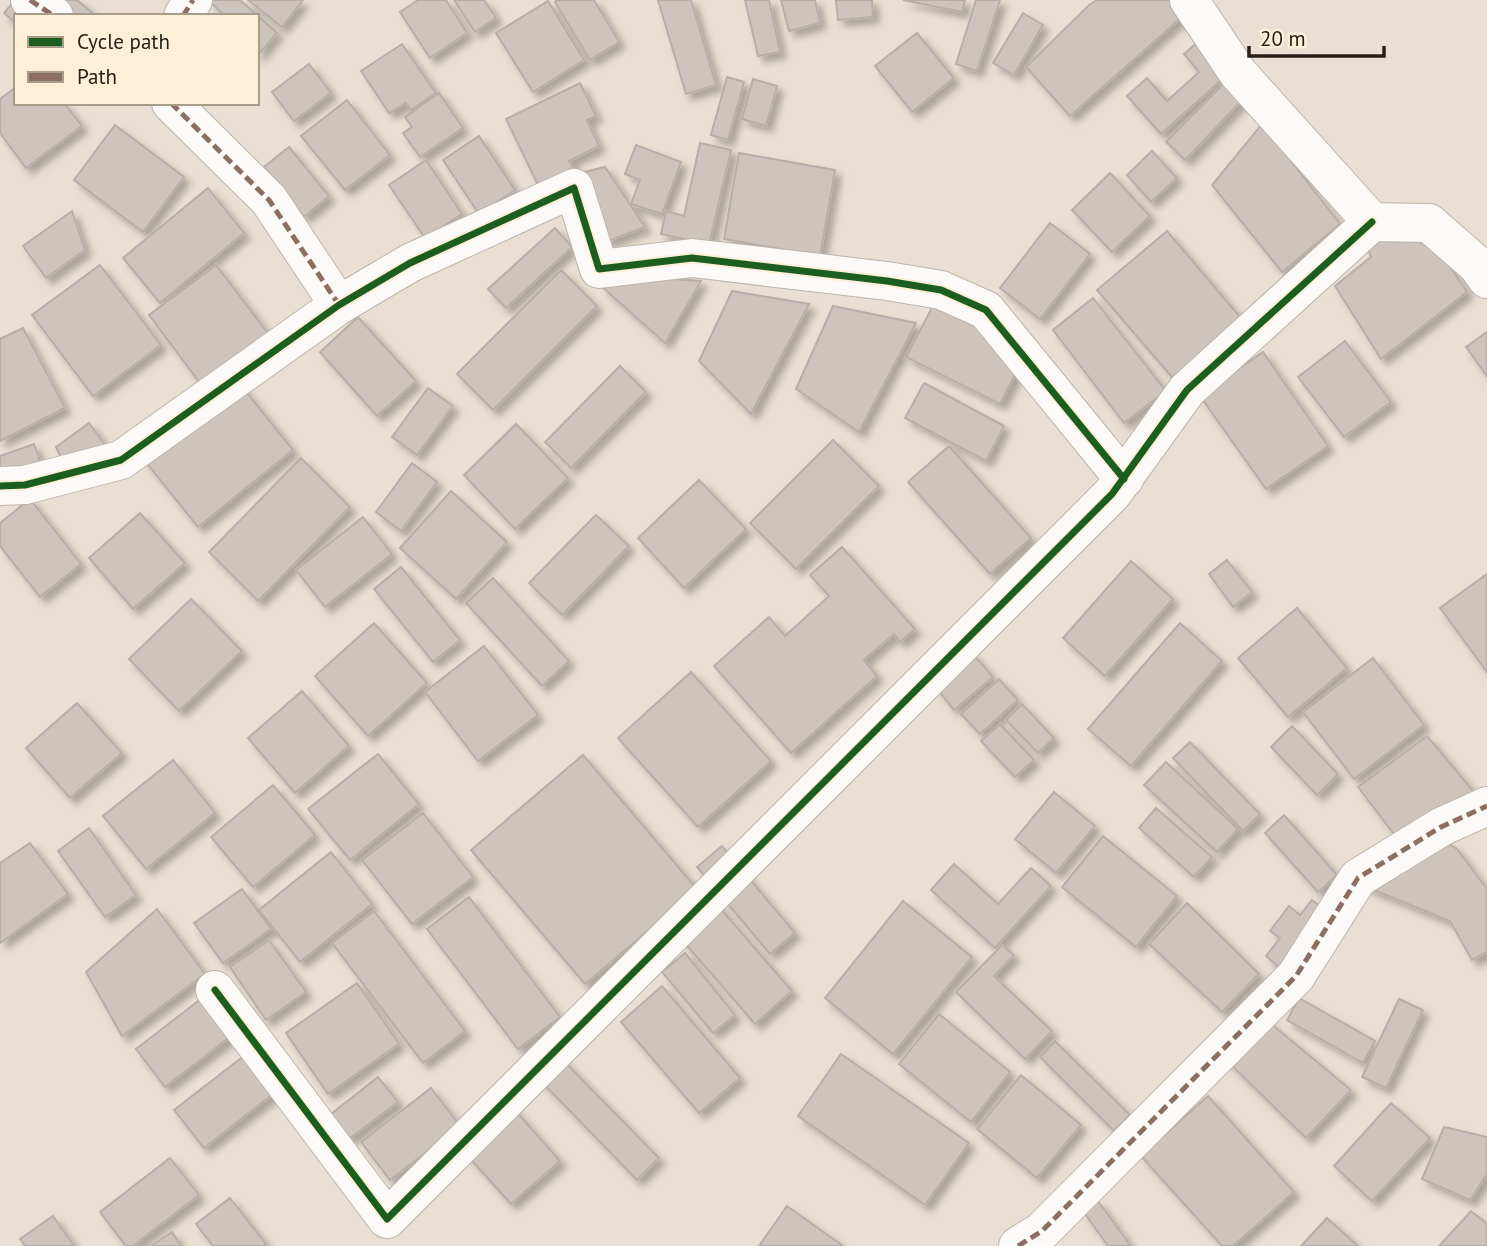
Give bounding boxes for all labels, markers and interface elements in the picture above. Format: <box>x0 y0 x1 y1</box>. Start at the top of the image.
legend <box>14 14 259 105</box>
scale bar <box>1249 14 1384 58</box>
text: 20 m <box>1260 25 1306 52</box>
text: Cycle path <box>77 28 170 55</box>
text: Path <box>77 63 117 90</box>

